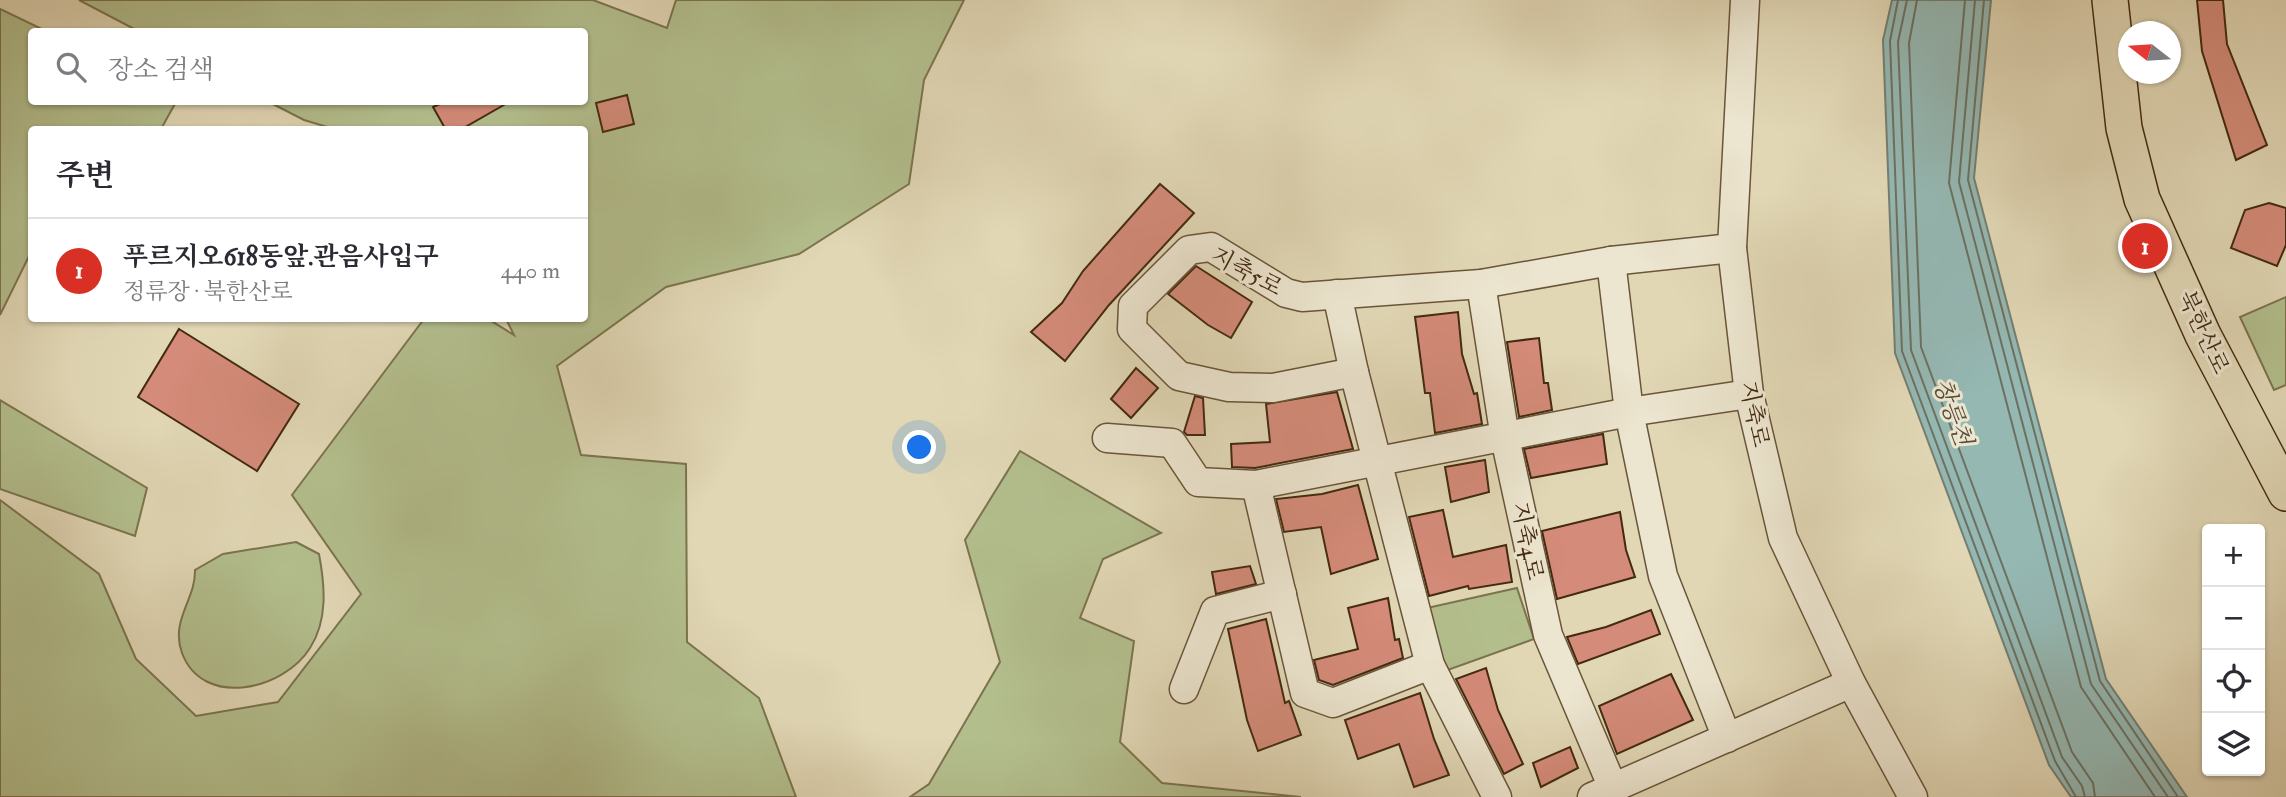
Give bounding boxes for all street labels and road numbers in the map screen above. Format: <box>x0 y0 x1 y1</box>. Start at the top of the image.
street label: 지축5로 <box>1206 241 1287 302</box>
street label: 북한산로 <box>2172 286 2235 379</box>
street label: 지축로 <box>1733 378 1776 450</box>
street label: 지축4로 <box>1505 499 1550 583</box>

